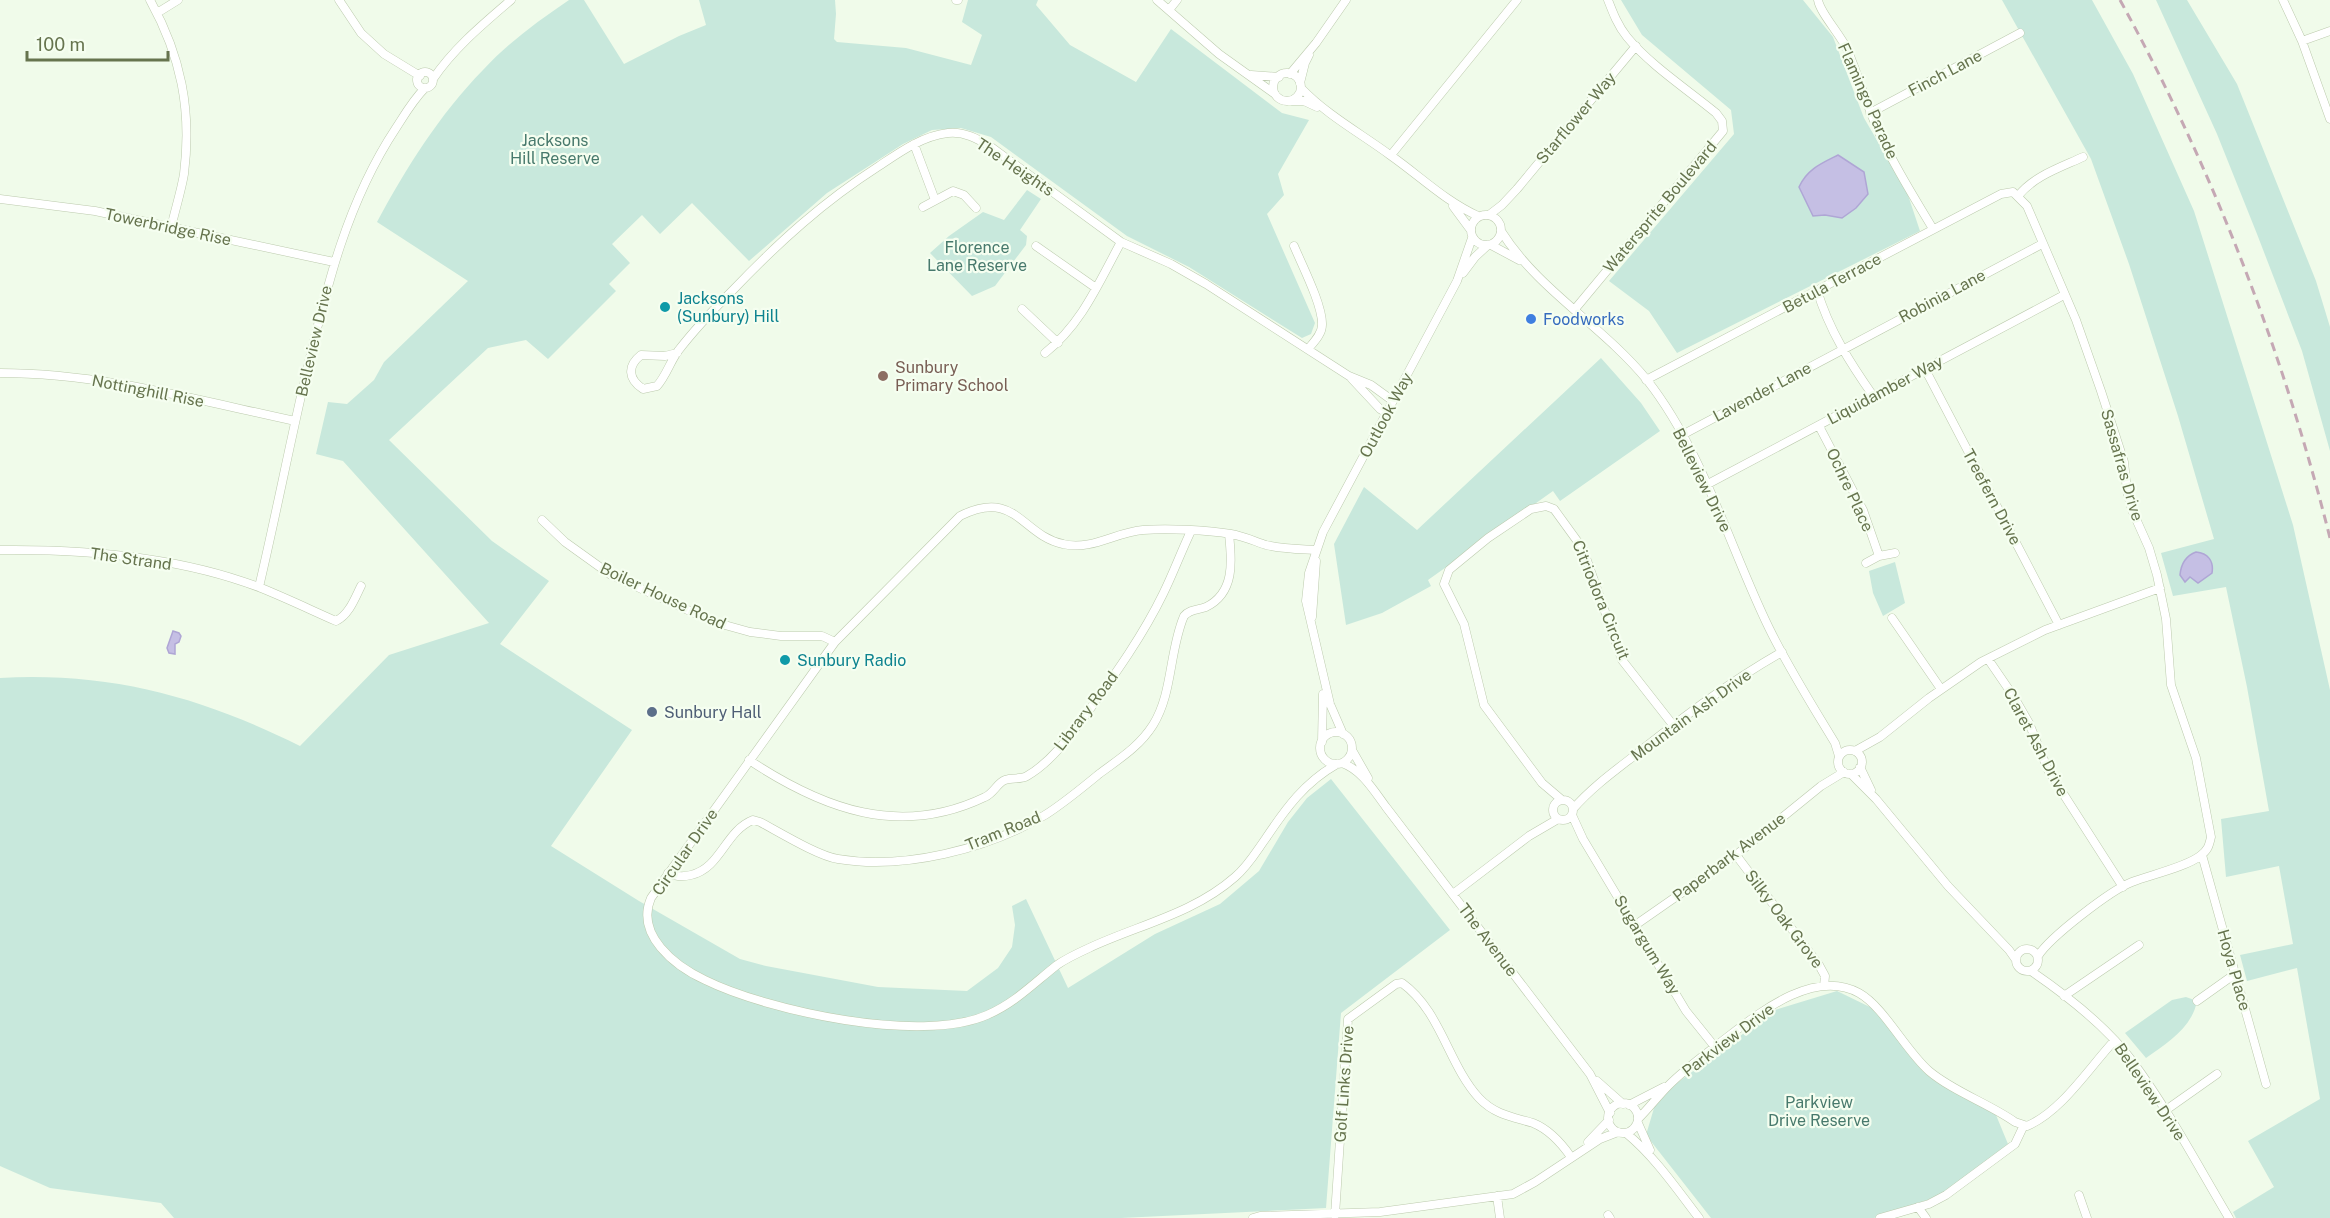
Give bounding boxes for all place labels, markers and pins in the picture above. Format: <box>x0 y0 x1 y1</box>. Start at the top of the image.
place label: Jacksons (Sunbury) Hill <box>677 289 779 326</box>
marker: Jacksons (Sunbury) Hill <box>658 300 672 314</box>
place label: Foodworks <box>1543 310 1624 329</box>
marker: Foodworks <box>1524 312 1538 326</box>
place label: Sunbury Primary School <box>895 358 1009 395</box>
marker: Sunbury Primary School <box>876 369 890 383</box>
place label: Sunbury Radio <box>797 651 906 670</box>
marker: Sunbury Radio <box>778 653 792 667</box>
place label: Sunbury Hall <box>664 703 762 722</box>
marker: Sunbury Hall <box>645 705 659 719</box>

